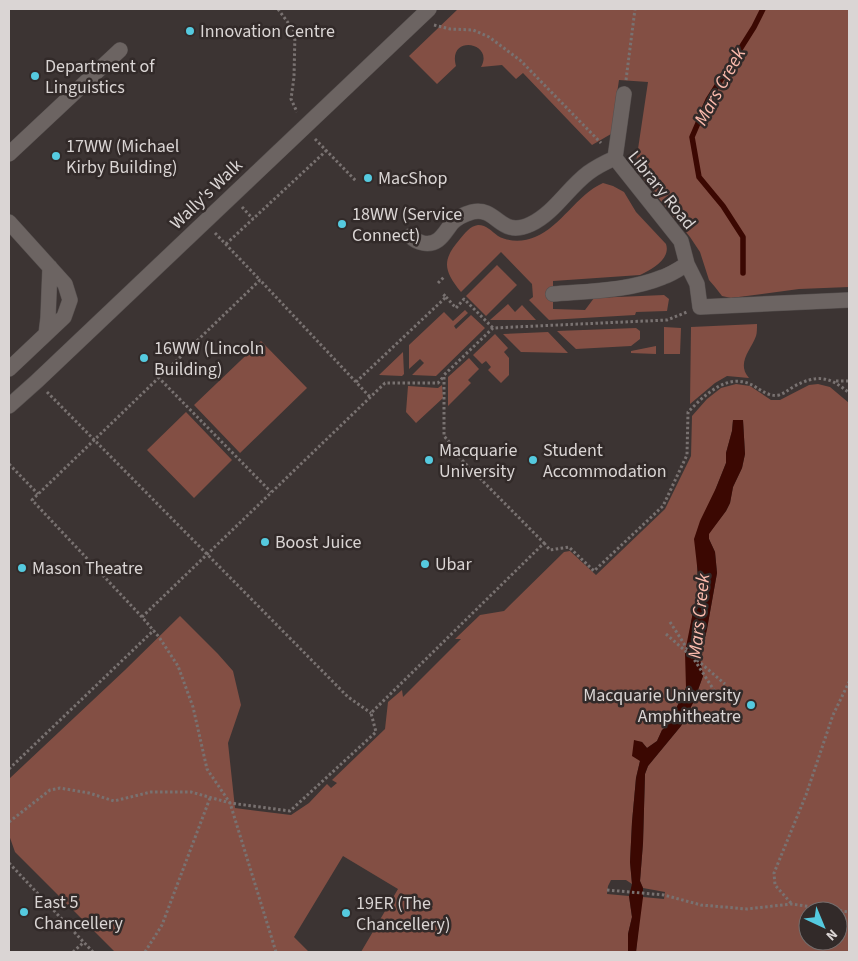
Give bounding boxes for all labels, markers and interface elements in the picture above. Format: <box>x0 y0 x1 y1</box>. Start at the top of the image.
place label: Innovation Centre <box>200 19 335 44</box>
marker: Innovation Centre <box>184 25 196 37</box>
water label: Mars Creek <box>688 42 753 131</box>
place label: Department of Linguistics <box>45 54 155 100</box>
marker: Department of Linguistics <box>29 70 41 82</box>
place label: 17WW (Michael Kirby Building) <box>66 134 179 180</box>
street label: Library Road <box>622 145 701 235</box>
marker: 17WW (Michael Kirby Building) <box>50 150 62 162</box>
street label: Wally's Walk <box>165 153 248 235</box>
place label: MacShop <box>378 166 448 191</box>
marker: MacShop <box>362 172 374 184</box>
place label: 18WW (Service Connect) <box>352 202 462 248</box>
marker: 18WW (Service Connect) <box>336 218 348 230</box>
place label: 16WW (Lincoln Building) <box>154 336 264 382</box>
marker: 16WW (Lincoln Building) <box>138 352 150 364</box>
place label: Macquarie University <box>439 438 518 484</box>
place label: Student Accommodation <box>543 438 667 484</box>
marker: Macquarie University <box>423 454 435 466</box>
marker: Student Accommodation <box>527 454 539 466</box>
place label: Boost Juice <box>275 530 362 555</box>
marker: Boost Juice <box>259 536 271 548</box>
place label: Ubar <box>435 552 472 577</box>
place label: Mason Theatre <box>32 556 143 581</box>
marker: Ubar <box>419 558 431 570</box>
marker: Mason Theatre <box>16 562 28 574</box>
water label: Mars Creek <box>682 571 717 660</box>
place label: Macquarie University Amphitheatre <box>583 683 742 729</box>
marker: Macquarie University Amphitheatre <box>745 699 757 711</box>
place label: East 5 Chancellery <box>34 890 124 936</box>
place label: 19ER (The Chancellery) <box>356 891 450 937</box>
north arrow <box>798 901 848 951</box>
marker: East 5 Chancellery <box>18 906 30 918</box>
marker: 19ER (The Chancellery) <box>340 907 352 919</box>
text: N <box>821 924 842 945</box>

